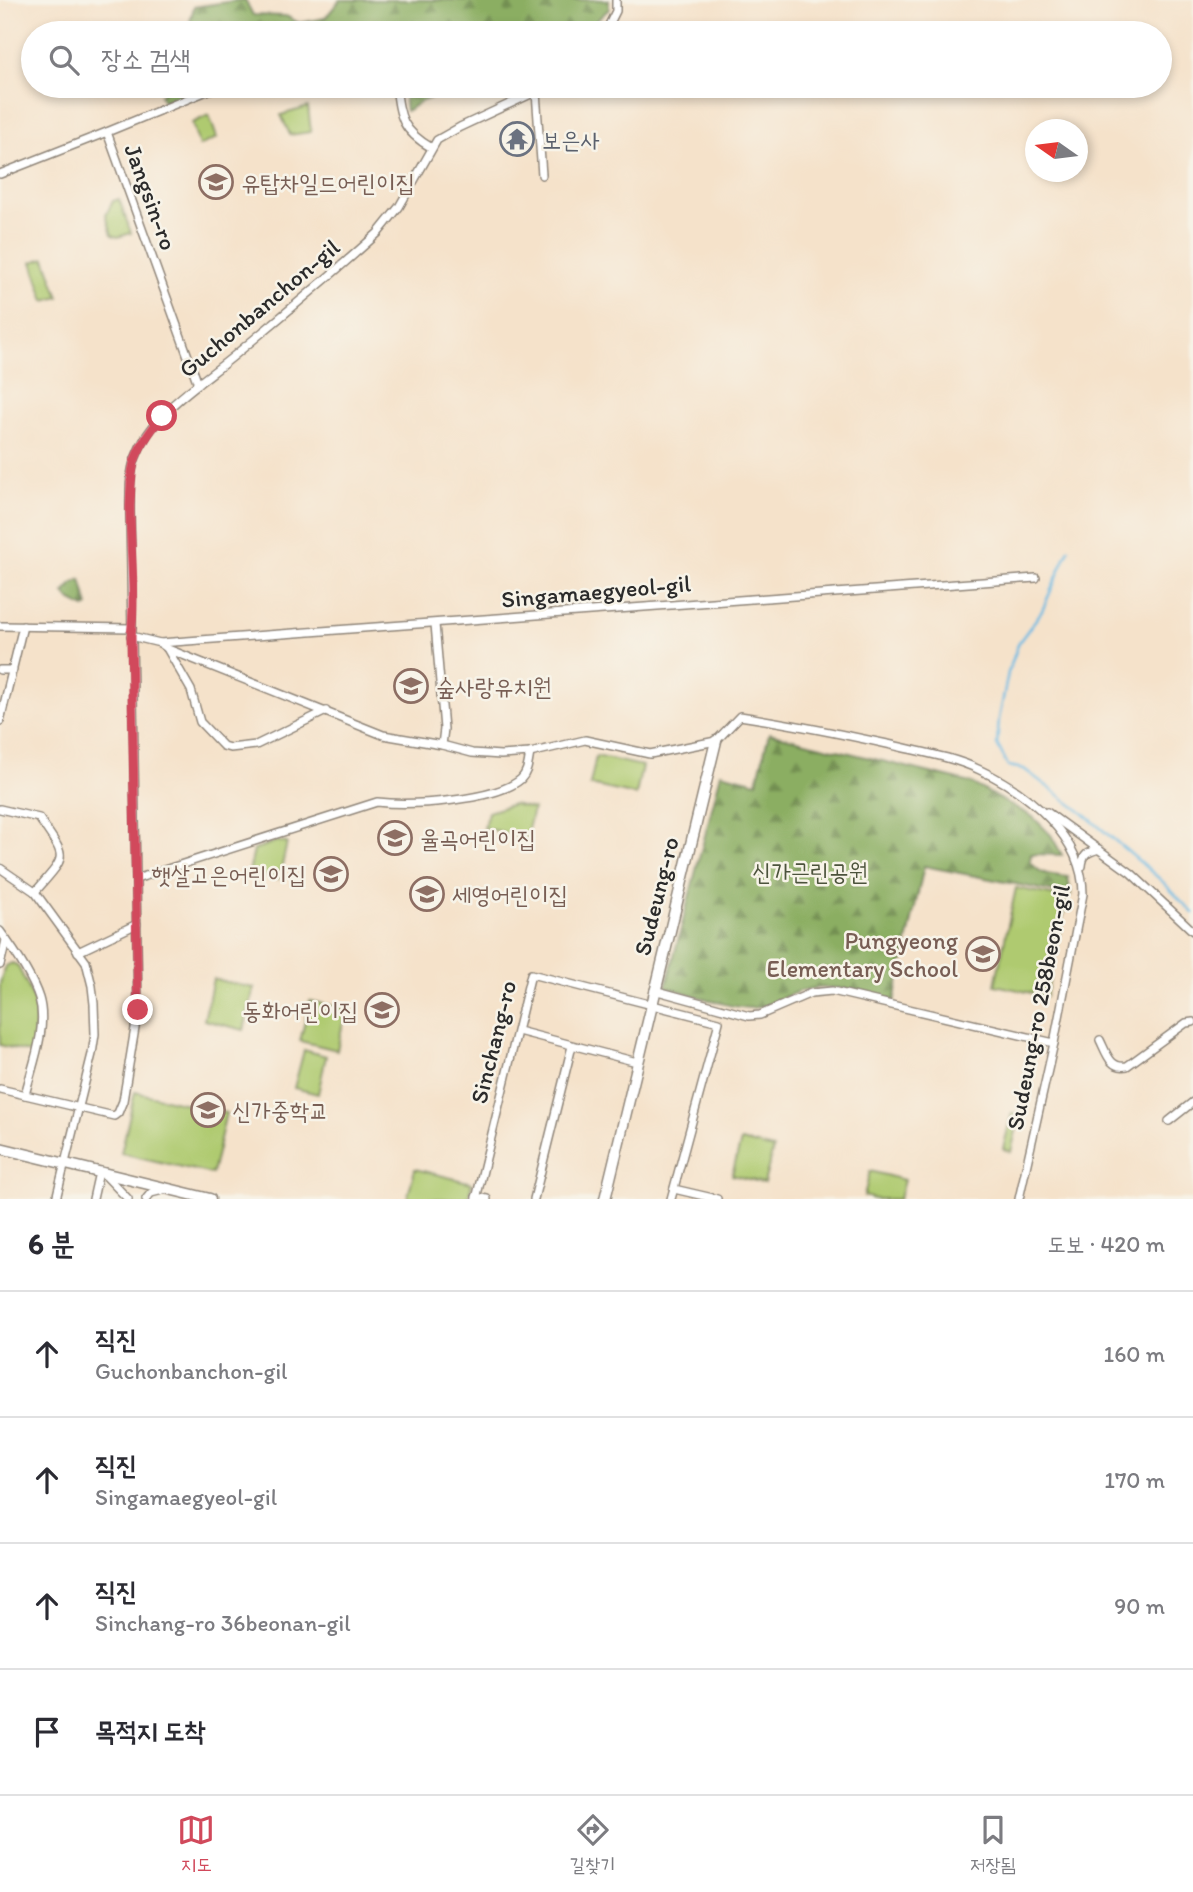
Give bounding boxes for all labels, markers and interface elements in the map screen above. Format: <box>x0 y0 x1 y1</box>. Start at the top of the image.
search box <box>21 21 1172 98</box>
icon: search <box>45 41 83 79</box>
text: 장소 검색 <box>101 43 191 75</box>
north arrow <box>1025 119 1088 182</box>
temple icon: 보은사 <box>498 120 536 158</box>
place label: 보은사 <box>542 125 600 154</box>
street label: Jangsin-ro <box>118 140 184 254</box>
school or university icon: 유탑차일드어린이집 <box>197 163 235 201</box>
place label: 유탑차일드어린이집 <box>241 168 415 197</box>
street label: Guchonbanchon-gil <box>173 232 345 384</box>
route start <box>146 400 177 431</box>
street label: Singamaegyeol-gil <box>500 568 692 614</box>
school or university icon: 숲사랑유치원 <box>392 667 430 705</box>
place label: 숲사랑유치원 <box>436 672 552 701</box>
school or university icon: 율곡어린이집 <box>376 819 414 857</box>
place label: 율곡어린이집 <box>420 824 536 853</box>
street label: Sudeung-ro <box>627 834 685 958</box>
school or university icon: 햇살고은어린이집 <box>312 855 350 893</box>
park label: 신가근린공원 <box>752 857 868 886</box>
place label: 햇살고은어린이집 <box>152 860 306 889</box>
school or university icon: 세영어린이집 <box>408 875 446 913</box>
place label: 세영어린이집 <box>452 880 568 909</box>
street label: Sudeung-ro 258beon-gil <box>1000 882 1076 1132</box>
place label: Pungyeong Elementary School <box>767 926 959 983</box>
school or university icon: Pungyeong Elementary School <box>964 935 1002 973</box>
street label: Sinchang-ro <box>464 977 522 1107</box>
school or university icon: 동화어린이집 <box>363 991 401 1029</box>
route end <box>122 994 153 1025</box>
place label: 동화어린이집 <box>242 996 358 1025</box>
school or university icon: 신가중학교 <box>189 1091 227 1129</box>
place label: 신가중학교 <box>232 1096 329 1125</box>
text: 6 분 <box>28 1225 75 1262</box>
text: 도보 · 420 m <box>1048 1230 1165 1258</box>
text: 직진 <box>95 1323 137 1355</box>
icon: ahead <box>28 1335 66 1373</box>
text: 160 m <box>1103 1340 1165 1368</box>
text: Guchonbanchon-gil <box>95 1357 288 1385</box>
text: 직진 <box>95 1449 137 1481</box>
icon: ahead <box>28 1461 66 1499</box>
text: 170 m <box>1104 1466 1165 1494</box>
text: Singamaegyeol-gil <box>95 1483 277 1511</box>
text: 직진 <box>95 1575 137 1607</box>
icon: ahead <box>28 1587 66 1625</box>
text: 90 m <box>1114 1592 1165 1620</box>
text: Sinchang-ro 36beonan-gil <box>95 1609 351 1637</box>
icon: arrive <box>28 1713 66 1751</box>
text: 목적지 도착 <box>95 1715 205 1747</box>
tab: 지도 <box>177 1811 215 1878</box>
tab: 길찾기 <box>570 1811 615 1878</box>
tab: 저장됨 <box>970 1811 1016 1878</box>

